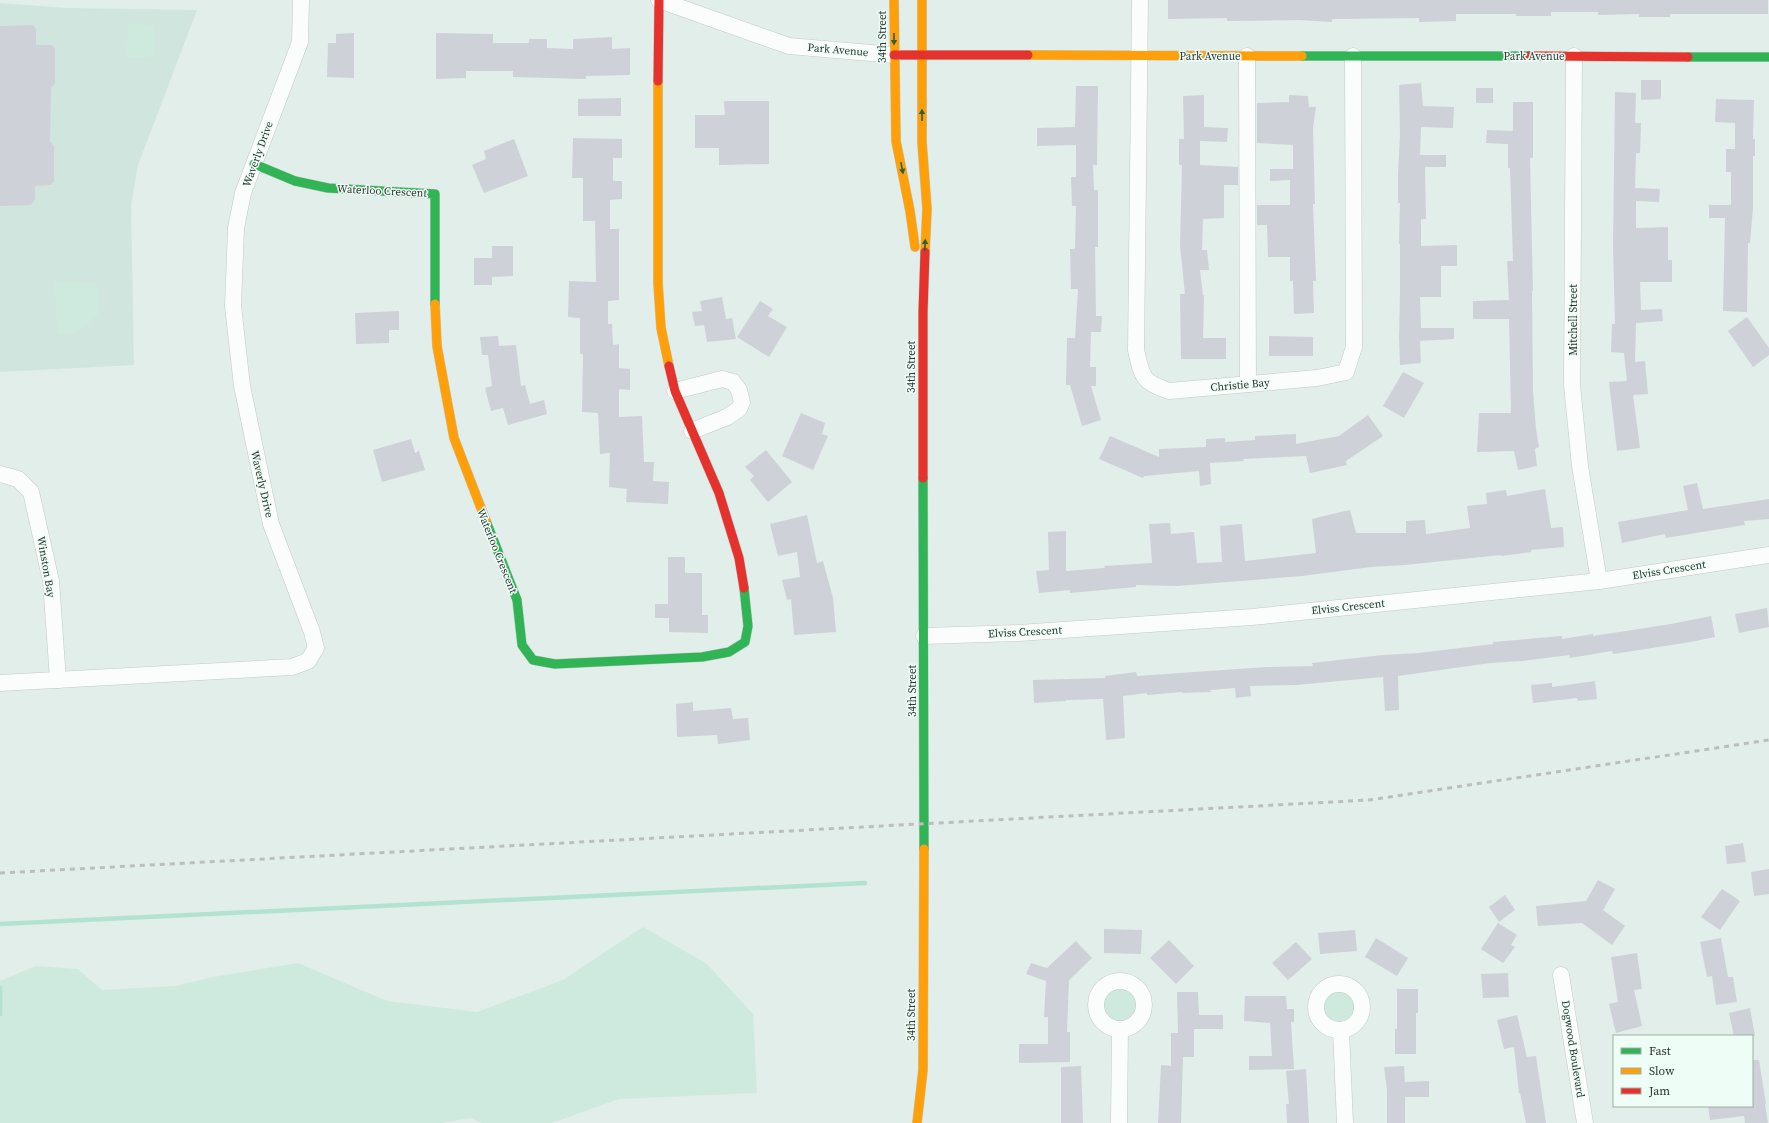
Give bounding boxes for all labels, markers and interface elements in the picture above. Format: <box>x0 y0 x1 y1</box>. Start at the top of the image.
street label: 34th Street <box>875 10 890 63</box>
one-way arrow <box>891 33 897 46</box>
street label: Park Avenue <box>807 40 870 60</box>
street label: Park Avenue <box>1179 49 1241 64</box>
street label: Park Avenue <box>1503 49 1565 64</box>
one-way arrow <box>919 108 925 121</box>
street label: Waverly Drive <box>239 119 277 189</box>
one-way arrow <box>899 162 905 175</box>
street label: Waterloo Crescent <box>337 181 428 201</box>
one-way arrow <box>922 238 928 251</box>
street label: Mitchell Street <box>1566 284 1581 356</box>
street label: 34th Street <box>904 340 919 393</box>
street label: Christie Bay <box>1210 375 1271 395</box>
street label: Waverly Drive <box>247 449 277 519</box>
street label: Waterloo Crescent <box>473 506 521 596</box>
street label: Winston Bay <box>33 535 59 599</box>
street label: Elviss Crescent <box>1631 557 1707 583</box>
street label: Elviss Crescent <box>1311 596 1386 618</box>
street label: Elviss Crescent <box>988 623 1063 641</box>
street label: 34th Street <box>905 664 920 717</box>
street label: 34th Street <box>904 988 919 1041</box>
street label: Dogwood Boulevard <box>1558 999 1588 1100</box>
legend <box>1613 1035 1753 1107</box>
text: Fast <box>1649 1043 1671 1059</box>
text: Slow <box>1649 1063 1675 1079</box>
text: Jam <box>1648 1083 1670 1099</box>

